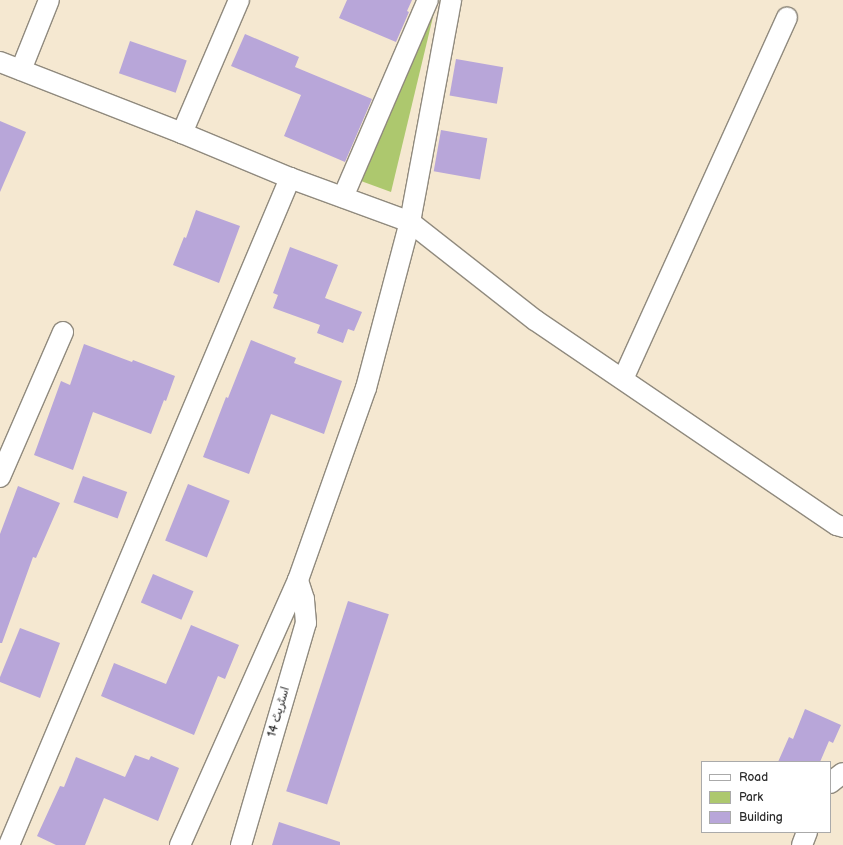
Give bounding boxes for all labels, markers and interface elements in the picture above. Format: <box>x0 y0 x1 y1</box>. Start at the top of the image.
street label: اسٹریٹ 14 <box>265 685 293 739</box>
legend <box>701 761 831 833</box>
text: Road <box>739 770 768 785</box>
text: Park <box>739 790 763 805</box>
text: Building <box>739 810 783 825</box>

